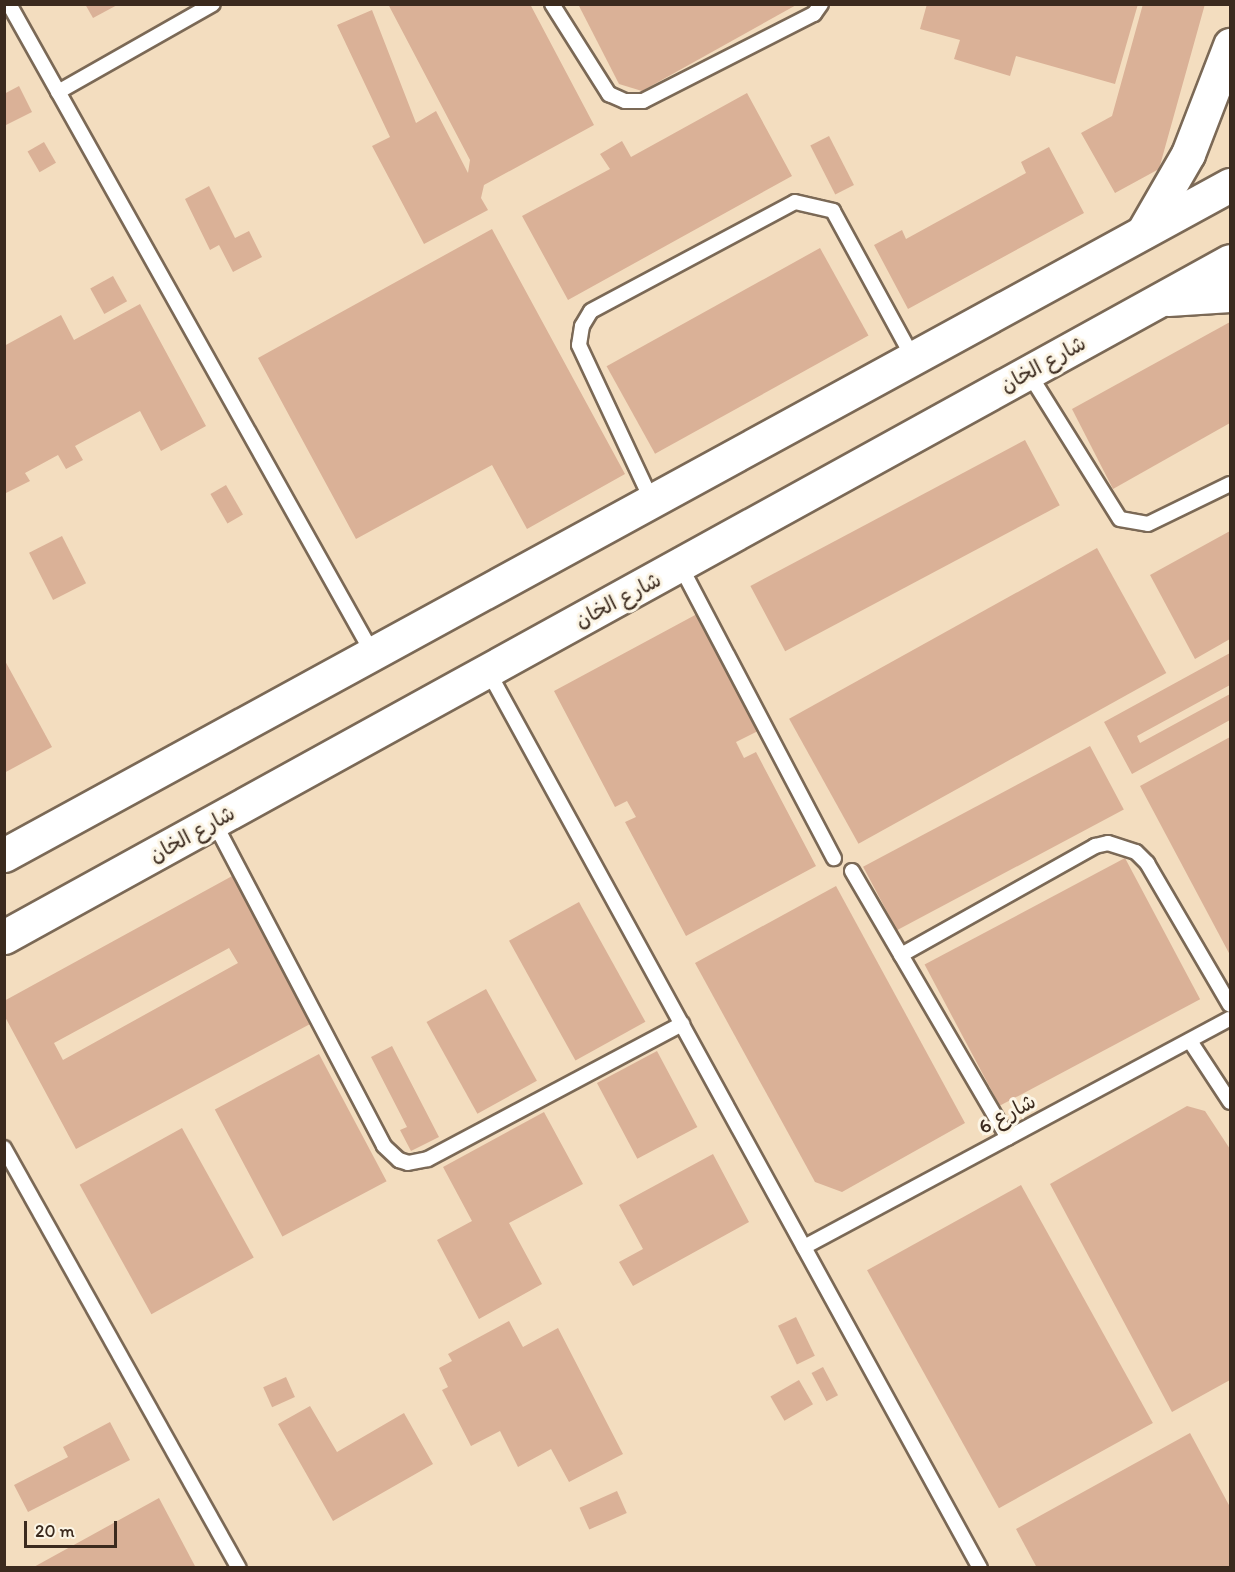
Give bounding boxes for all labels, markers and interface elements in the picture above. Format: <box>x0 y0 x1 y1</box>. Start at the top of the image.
street label: شارع الخان <box>996 330 1090 398</box>
street label: شارع الخان <box>571 567 665 633</box>
street label: شارع الخان <box>145 800 239 868</box>
street label: شارع 6 <box>974 1088 1040 1140</box>
scale bar <box>27 1509 120 1547</box>
text: 20 m <box>35 1520 75 1542</box>

